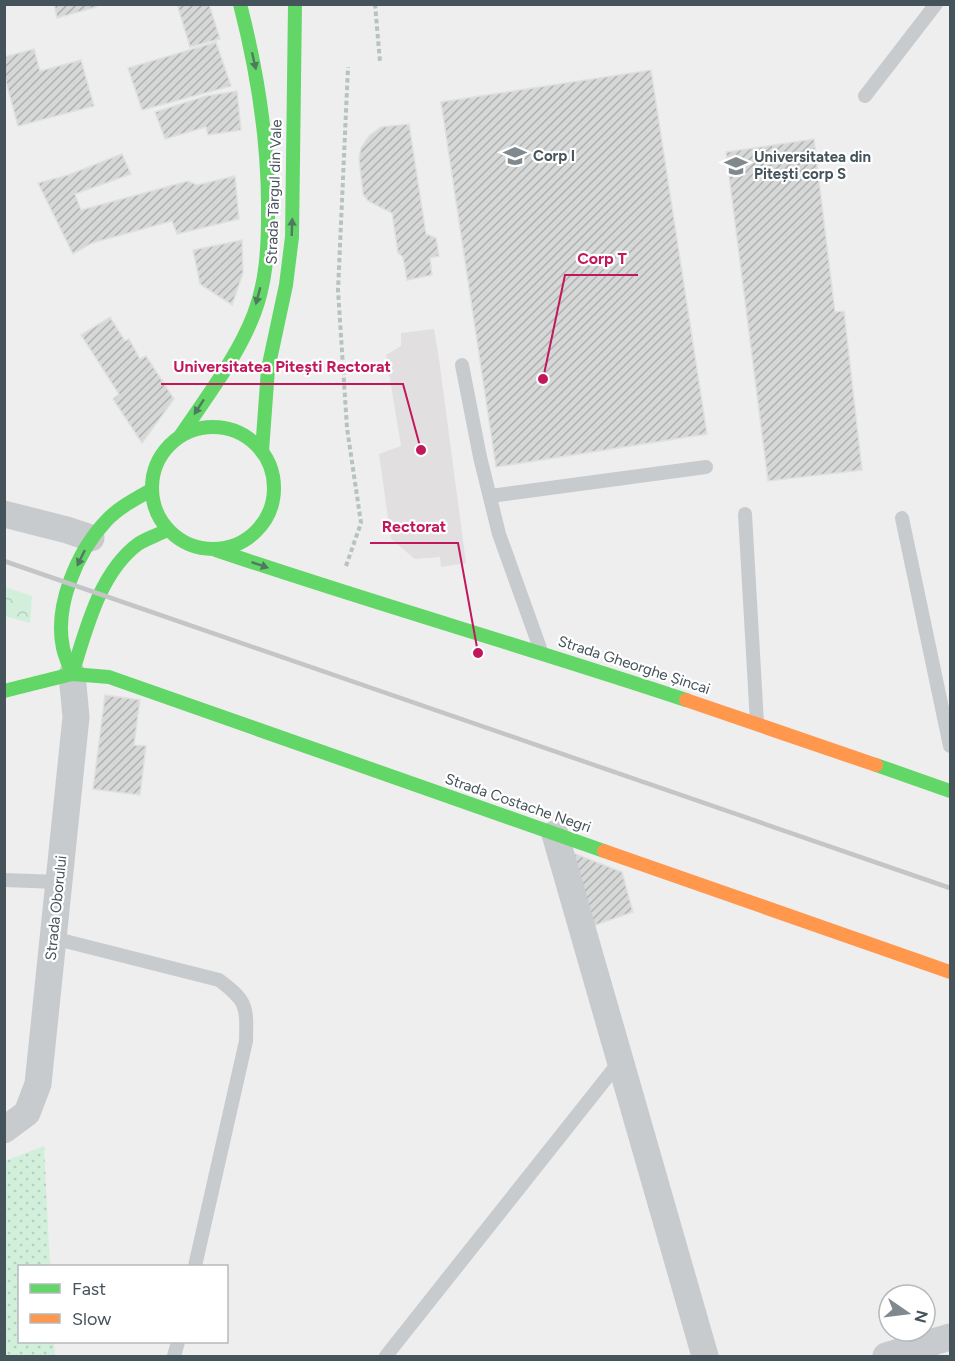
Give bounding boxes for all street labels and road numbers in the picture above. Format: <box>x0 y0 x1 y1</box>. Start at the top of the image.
street label: Strada Târgul din Vale <box>262 119 286 265</box>
street label: Strada Gheorghe Șincai <box>556 632 712 698</box>
street label: Strada Costache Negri <box>443 770 593 836</box>
street label: Strada Oborului <box>42 855 70 961</box>

